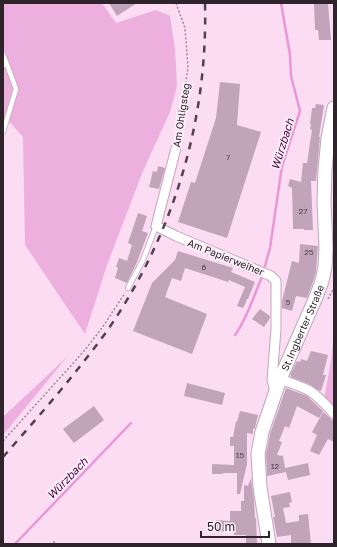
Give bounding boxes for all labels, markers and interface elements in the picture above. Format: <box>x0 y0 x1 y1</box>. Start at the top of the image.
street label: Am Ohligsteg <box>170 82 192 148</box>
water label: Würzbach <box>268 116 296 171</box>
house number: 7 <box>226 152 230 162</box>
house number: 27 <box>299 206 307 216</box>
street label: Am Papierweiher <box>186 236 266 278</box>
house number: 25 <box>304 247 314 257</box>
house number: 6 <box>202 262 207 272</box>
street label: St.Ingberter Straße <box>278 283 326 373</box>
house number: 5 <box>286 297 291 307</box>
house number: 15 <box>236 450 245 460</box>
water label: Würzbach <box>44 454 91 501</box>
house number: 12 <box>271 461 280 471</box>
scale bar <box>201 513 269 539</box>
text: 50 m <box>207 519 235 534</box>

